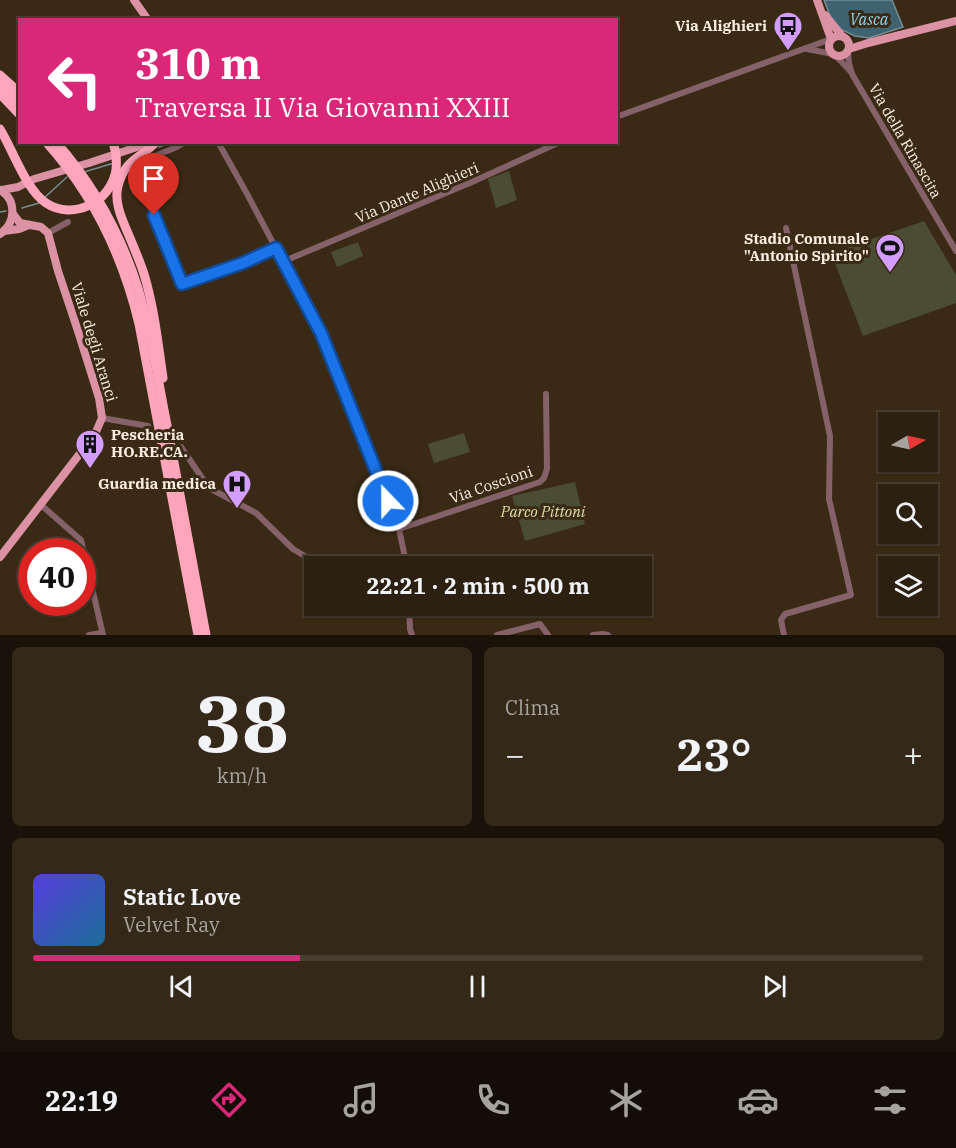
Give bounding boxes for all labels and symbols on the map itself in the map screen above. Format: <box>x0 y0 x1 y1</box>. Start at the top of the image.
water label: Vasca <box>849 9 889 29</box>
bus stop icon: Via Alighieri <box>772 10 804 52</box>
place label: Via Alighieri <box>675 16 767 35</box>
street label: Via della Rinascita <box>865 80 946 202</box>
pin <box>128 153 179 215</box>
street label: Via Dante Alighieri <box>352 158 482 227</box>
place label: Stadio Comunale "Antonio Spirito" <box>744 229 869 265</box>
sports icon: Stadio Comunale "Antonio Spirito" <box>874 232 906 274</box>
street label: Viale degli Aranci <box>67 280 122 404</box>
north arrow <box>878 412 938 472</box>
place label: Pescheria HO.RE.CA. <box>111 425 188 461</box>
building icon: Pescheria HO.RE.CA. <box>74 428 106 470</box>
street label: Via Coscioni <box>447 461 535 508</box>
hospital icon: Guardia medica <box>221 468 253 510</box>
position arrow <box>356 469 420 533</box>
place label: Guardia medica <box>98 474 216 493</box>
park label: Parco Pittoni <box>500 502 586 521</box>
speed limit sign: 40 <box>18 538 96 616</box>

